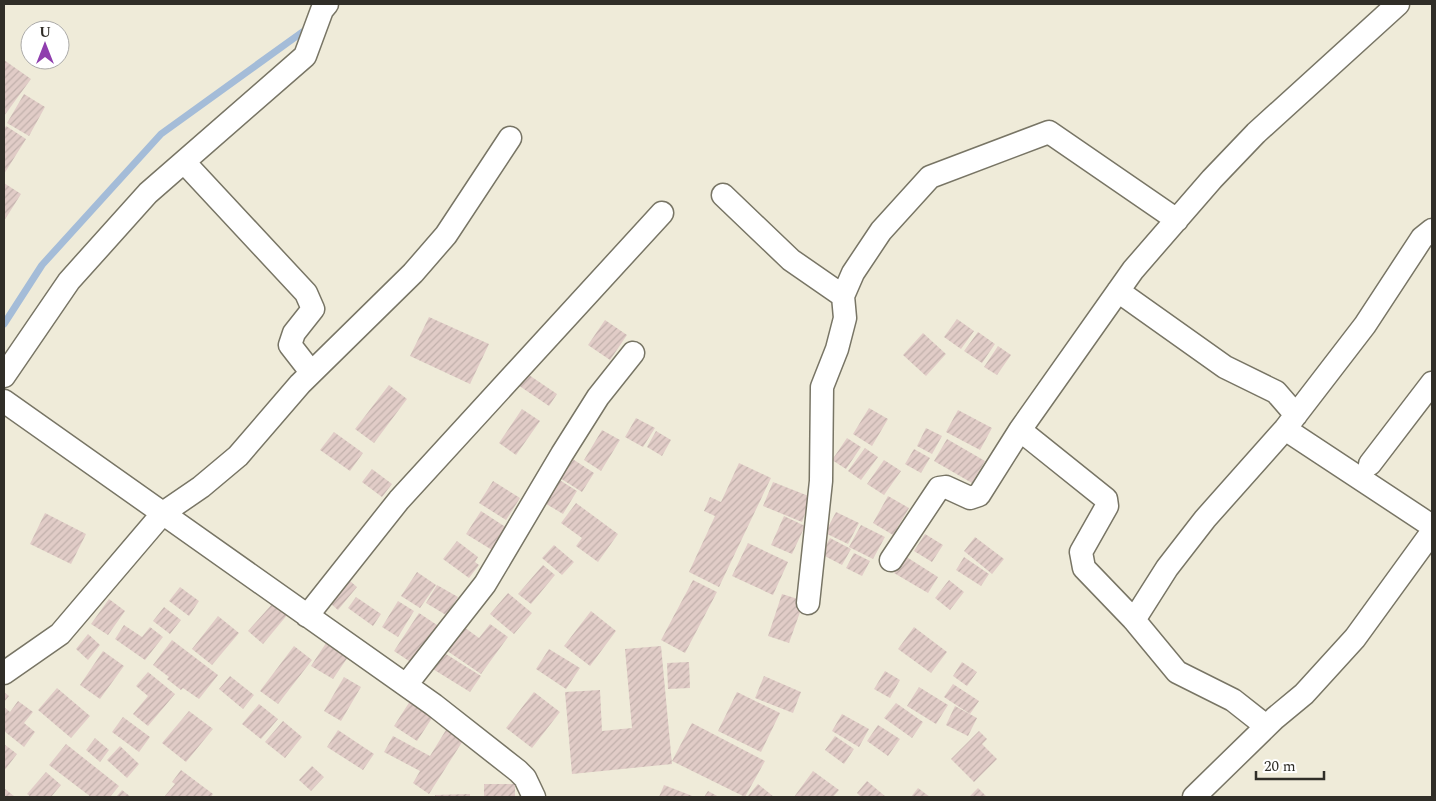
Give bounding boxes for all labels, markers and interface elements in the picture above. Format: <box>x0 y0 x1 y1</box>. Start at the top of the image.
north arrow <box>20 20 70 70</box>
text: U <box>39 22 51 43</box>
scale bar <box>1256 748 1324 780</box>
text: 20 m <box>1264 755 1296 778</box>

